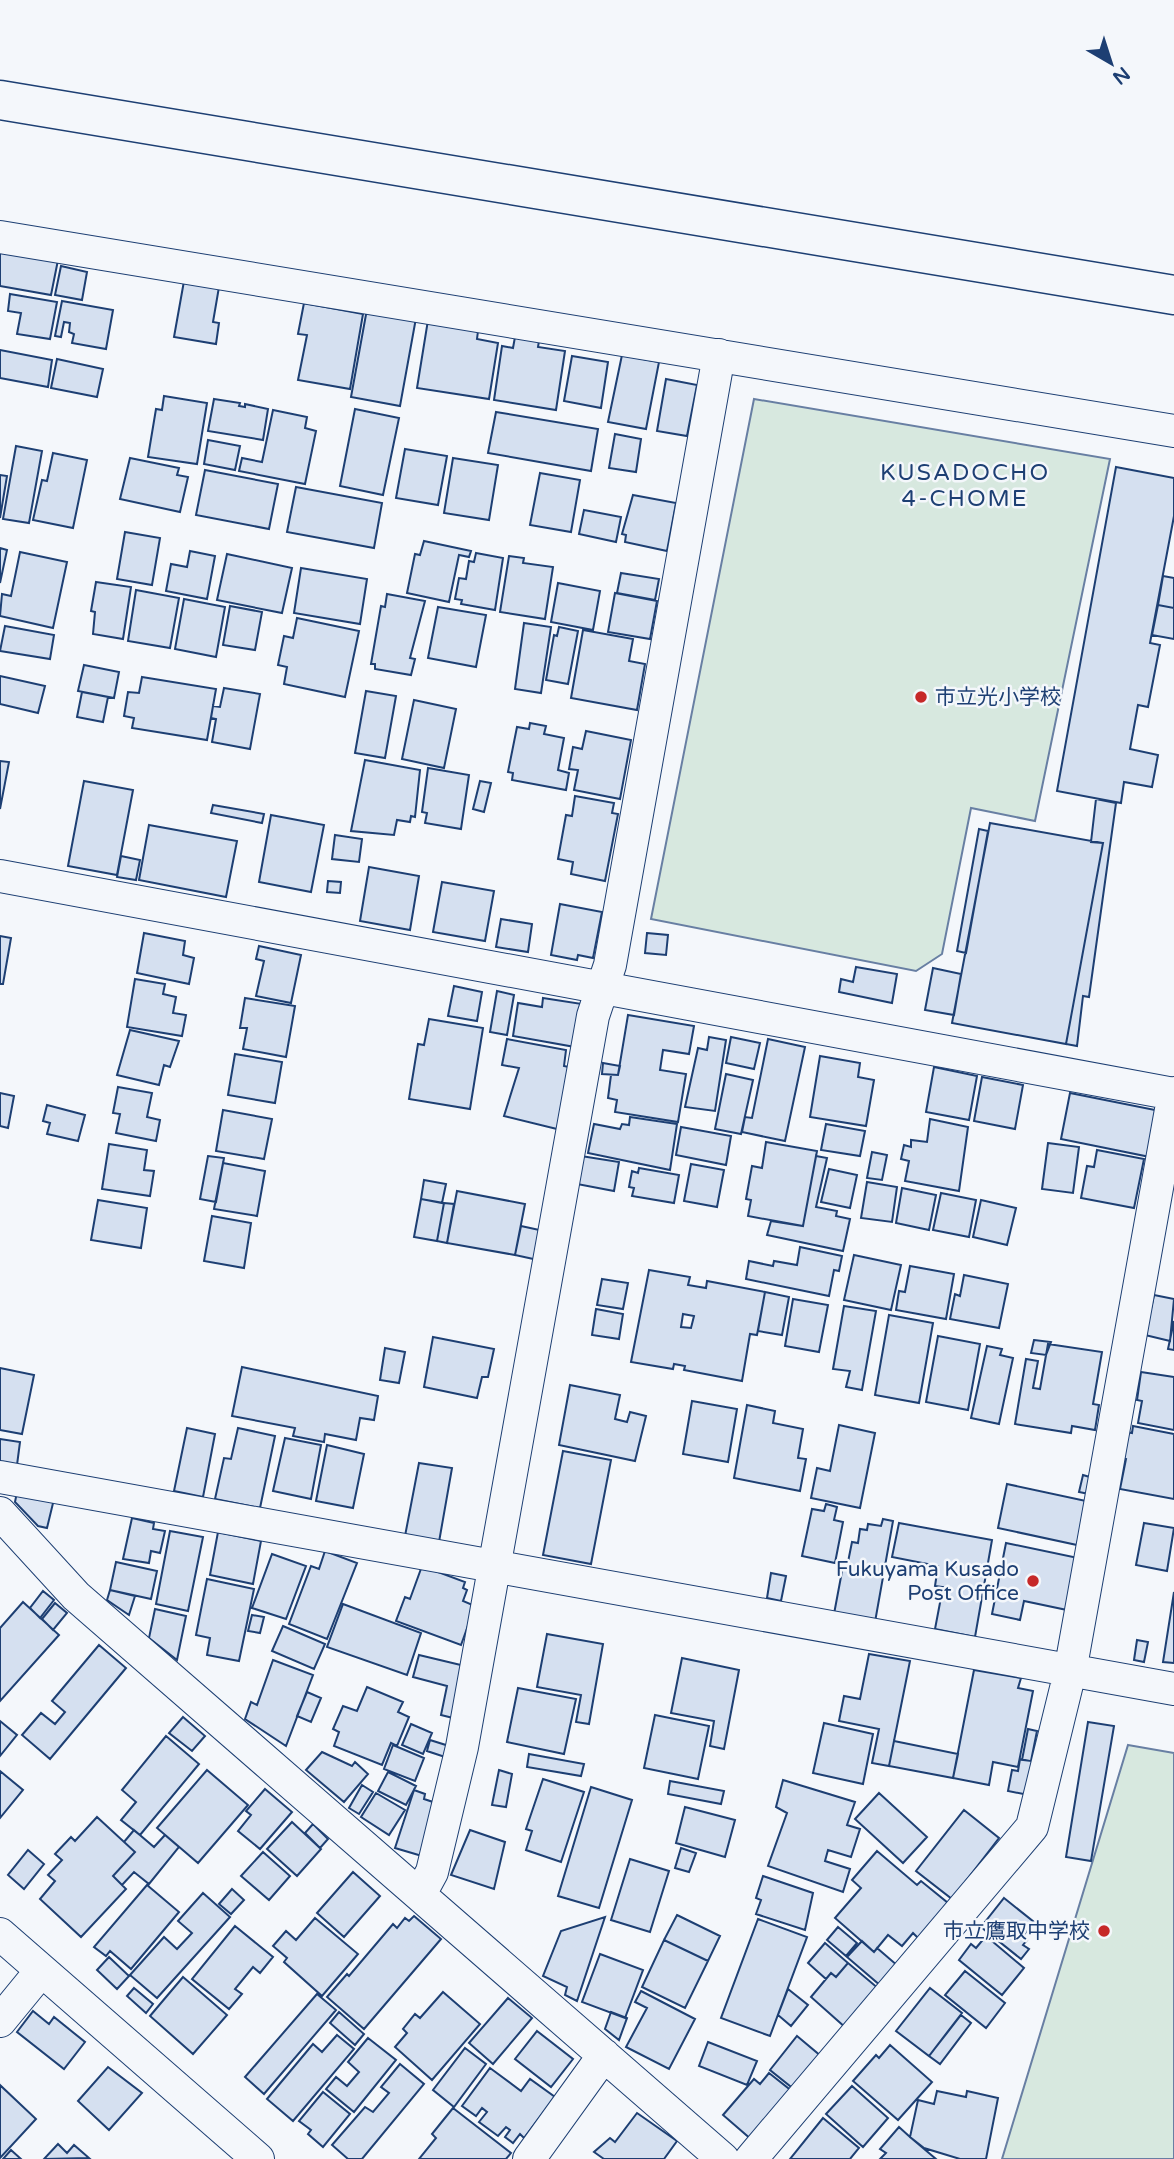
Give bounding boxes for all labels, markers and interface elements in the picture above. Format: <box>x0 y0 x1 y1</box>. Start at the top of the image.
north arrow <box>1076 28 1146 98</box>
text: N <box>1108 62 1134 89</box>
district label: KUSADOCHO 4-CHOME <box>880 459 1050 513</box>
place label: 市立光小学校 <box>935 685 1061 710</box>
marker: 市立光小学校 <box>913 689 929 705</box>
place label: Fukuyama Kusado Post Office <box>836 1557 1019 1606</box>
marker: Fukuyama Kusado Post Office <box>1025 1573 1041 1589</box>
place label: 市立鷹取中学校 <box>943 1919 1090 1944</box>
marker: 市立鷹取中学校 <box>1096 1923 1112 1939</box>

